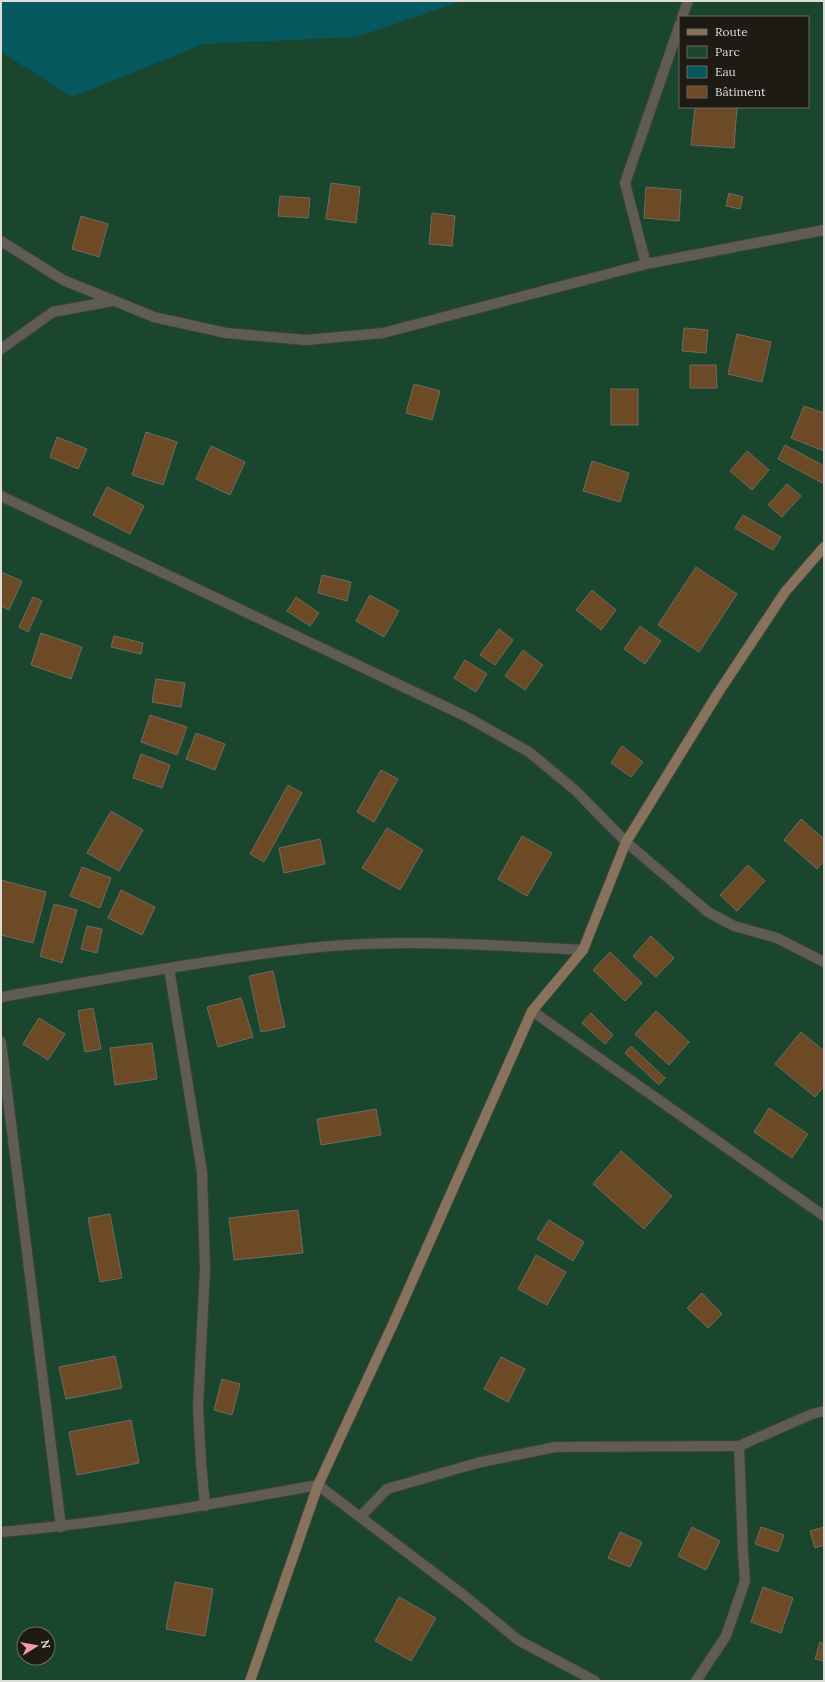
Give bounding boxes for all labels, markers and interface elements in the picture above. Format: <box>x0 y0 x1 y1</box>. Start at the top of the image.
legend <box>679 16 809 108</box>
text: Route <box>715 24 748 39</box>
text: Parc <box>715 44 740 59</box>
text: Eau <box>715 64 736 79</box>
text: Bâtiment <box>715 84 766 99</box>
north arrow <box>16 1626 56 1666</box>
text: N <box>38 1639 54 1650</box>

